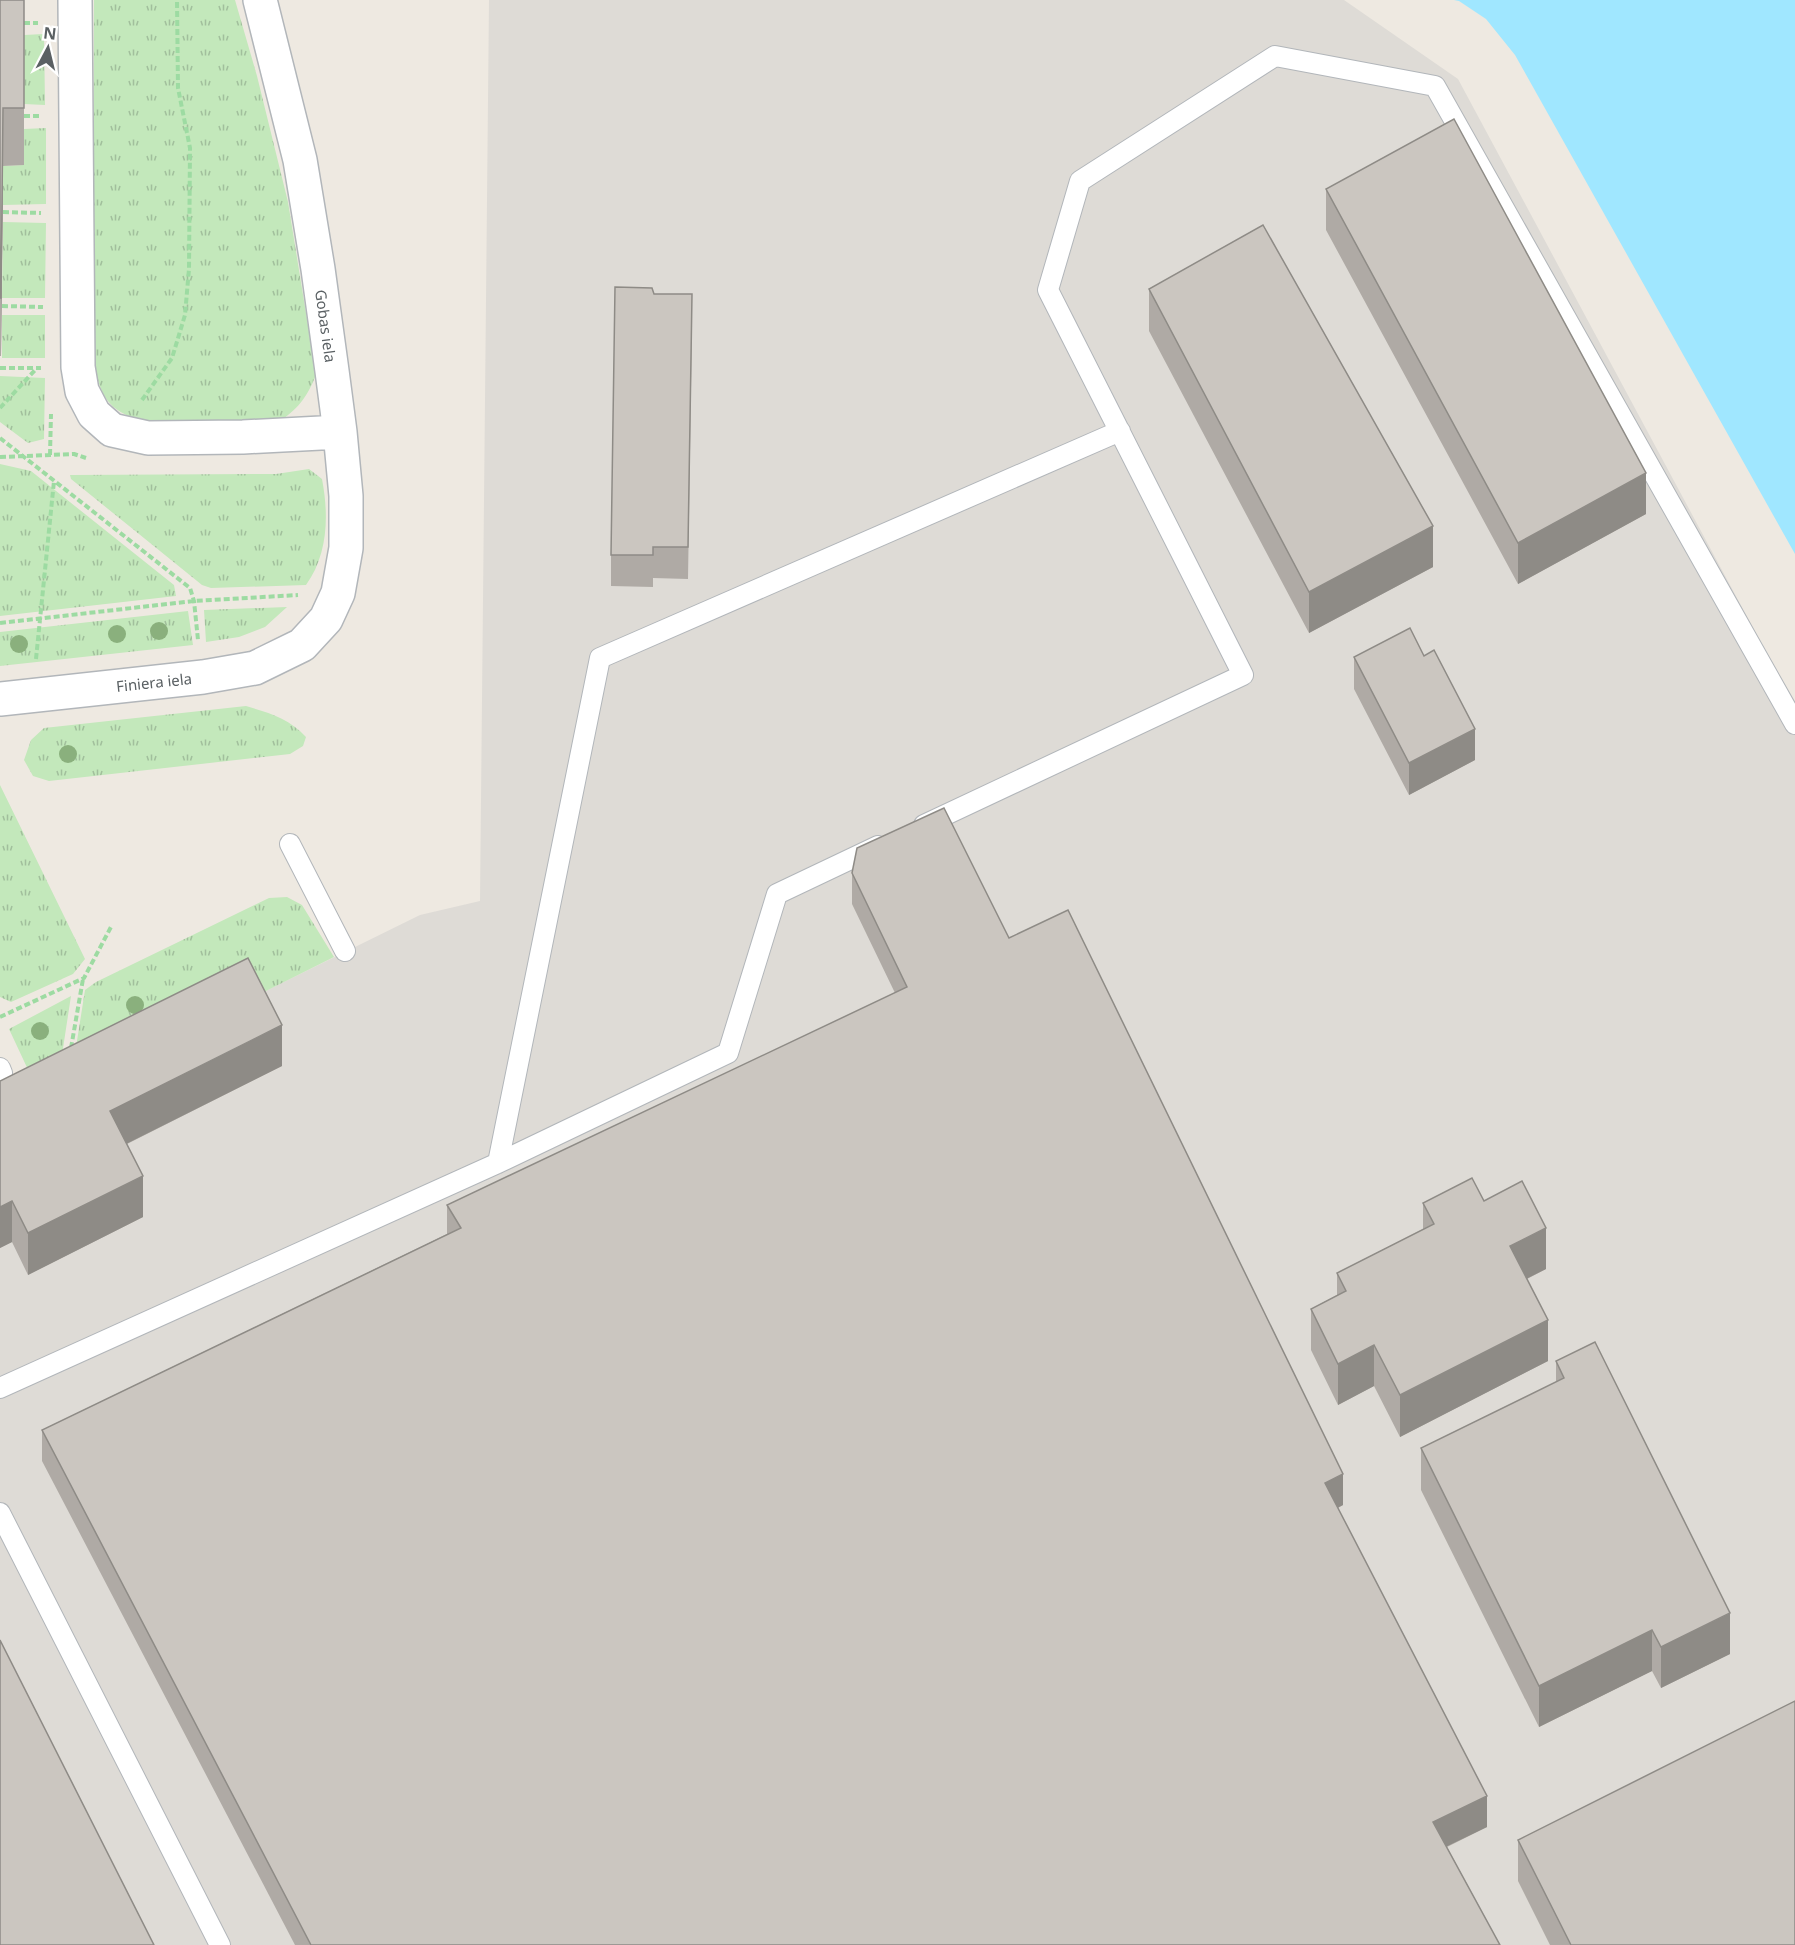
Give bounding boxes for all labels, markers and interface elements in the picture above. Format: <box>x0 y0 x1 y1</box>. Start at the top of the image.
north arrow <box>18 18 78 78</box>
text: N <box>42 21 58 45</box>
street label: Gobas iela <box>311 288 341 364</box>
street label: Finiera iela <box>115 668 193 696</box>

